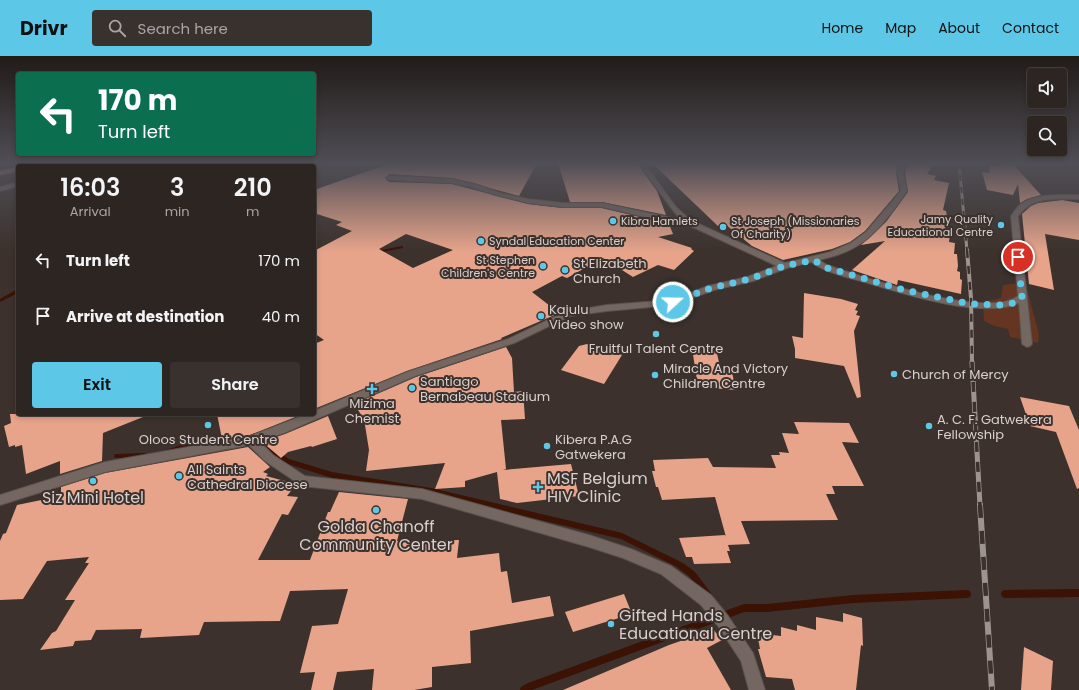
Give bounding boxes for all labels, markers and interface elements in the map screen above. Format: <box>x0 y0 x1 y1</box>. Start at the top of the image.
search box <box>92 10 372 46</box>
text: Drivr <box>20 15 68 42</box>
icon: search <box>106 17 128 39</box>
text: Search here <box>138 18 228 39</box>
text: Home <box>821 18 863 38</box>
text: Map <box>885 18 916 38</box>
text: About <box>938 18 980 38</box>
text: Contact <box>1002 18 1059 38</box>
map controls <box>1027 68 1067 156</box>
button: sound <box>1027 68 1067 108</box>
text: 170 m <box>98 81 177 120</box>
icon: left <box>32 88 84 140</box>
button: search <box>1027 116 1067 156</box>
text: Turn left <box>98 119 170 144</box>
text: 16:03 <box>60 171 120 204</box>
text: 3 <box>170 171 184 204</box>
text: 210 <box>234 171 272 204</box>
text: Arrival <box>70 202 111 221</box>
text: min <box>165 202 190 221</box>
text: m <box>246 202 259 221</box>
place label: Jamy Quality Educational Centre <box>888 211 994 240</box>
place label: Kibra Hamlets <box>621 213 698 229</box>
place label: St Joseph (Missionaries Of Charity) <box>731 213 860 242</box>
marker: Kibra Hamlets <box>608 216 618 226</box>
marker: Jamy Quality Educational Centre <box>996 220 1006 230</box>
marker: St Joseph (Missionaries Of Charity) <box>718 222 728 232</box>
place label: Syndal Education Center <box>489 233 624 249</box>
marker: Syndal Education Center <box>476 236 486 246</box>
pin <box>1001 240 1035 274</box>
icon: arrive <box>1007 246 1029 268</box>
icon: left <box>32 249 54 271</box>
text: Turn left <box>66 250 130 271</box>
text: 170 m <box>258 250 300 271</box>
place label: St Stephen Children's Centre <box>441 252 535 281</box>
place label: St Elizabeth Church <box>573 254 647 288</box>
marker: St Stephen Children's Centre <box>538 261 548 271</box>
marker: St Elizabeth Church <box>560 265 570 275</box>
position arrow <box>652 281 694 323</box>
place label: Kajulu Video show <box>549 300 624 334</box>
icon: arrive <box>32 305 54 327</box>
text: Arrive at destination <box>66 306 224 327</box>
text: 40 m <box>262 306 300 327</box>
marker: Kajulu Video show <box>536 311 546 321</box>
marker: Fruitful Talent Centre <box>651 329 661 339</box>
place label: Fruitful Talent Centre <box>589 339 723 358</box>
place label: Miracle And Victory Children Centre <box>663 359 789 393</box>
button: Exit <box>32 362 162 408</box>
button: Share <box>170 362 300 408</box>
place label: Church of Mercy <box>902 365 1009 384</box>
marker: Church of Mercy <box>889 369 899 379</box>
marker: Miracle And Victory Children Centre <box>650 370 660 380</box>
place label: Santiago Bernabeau Stadium <box>420 372 550 406</box>
marker: Santiago Bernabeau Stadium <box>407 383 417 393</box>
marker: Mizima Chemist <box>367 384 377 394</box>
place label: Mizima Chemist <box>345 394 400 428</box>
place label: A. C. F. Gatwekera Fellowship <box>937 410 1052 444</box>
marker: Oloos Student Centre <box>203 420 213 430</box>
marker: A. C. F. Gatwekera Fellowship <box>924 421 934 431</box>
place label: Oloos Student Centre <box>139 430 277 449</box>
place label: Kibera P.A.G Gatwekera <box>555 430 632 464</box>
marker: Kibera P.A.G Gatwekera <box>542 441 552 451</box>
place label: All Saints Cathedral Diocese <box>187 460 308 494</box>
place label: MSF Belgium HIV Clinic <box>547 467 648 508</box>
marker: All Saints Cathedral Diocese <box>174 471 184 481</box>
marker: Siz Mini Hotel <box>88 476 98 486</box>
marker: MSF Belgium HIV Clinic <box>532 481 544 493</box>
place label: Siz Mini Hotel <box>42 486 144 509</box>
marker: Golda Chanoff Community Center <box>371 505 381 515</box>
place label: Golda Chanoff Community Center <box>299 515 453 556</box>
place label: Gifted Hands Educational Centre <box>619 604 772 645</box>
marker: Gifted Hands Educational Centre <box>606 619 616 629</box>

